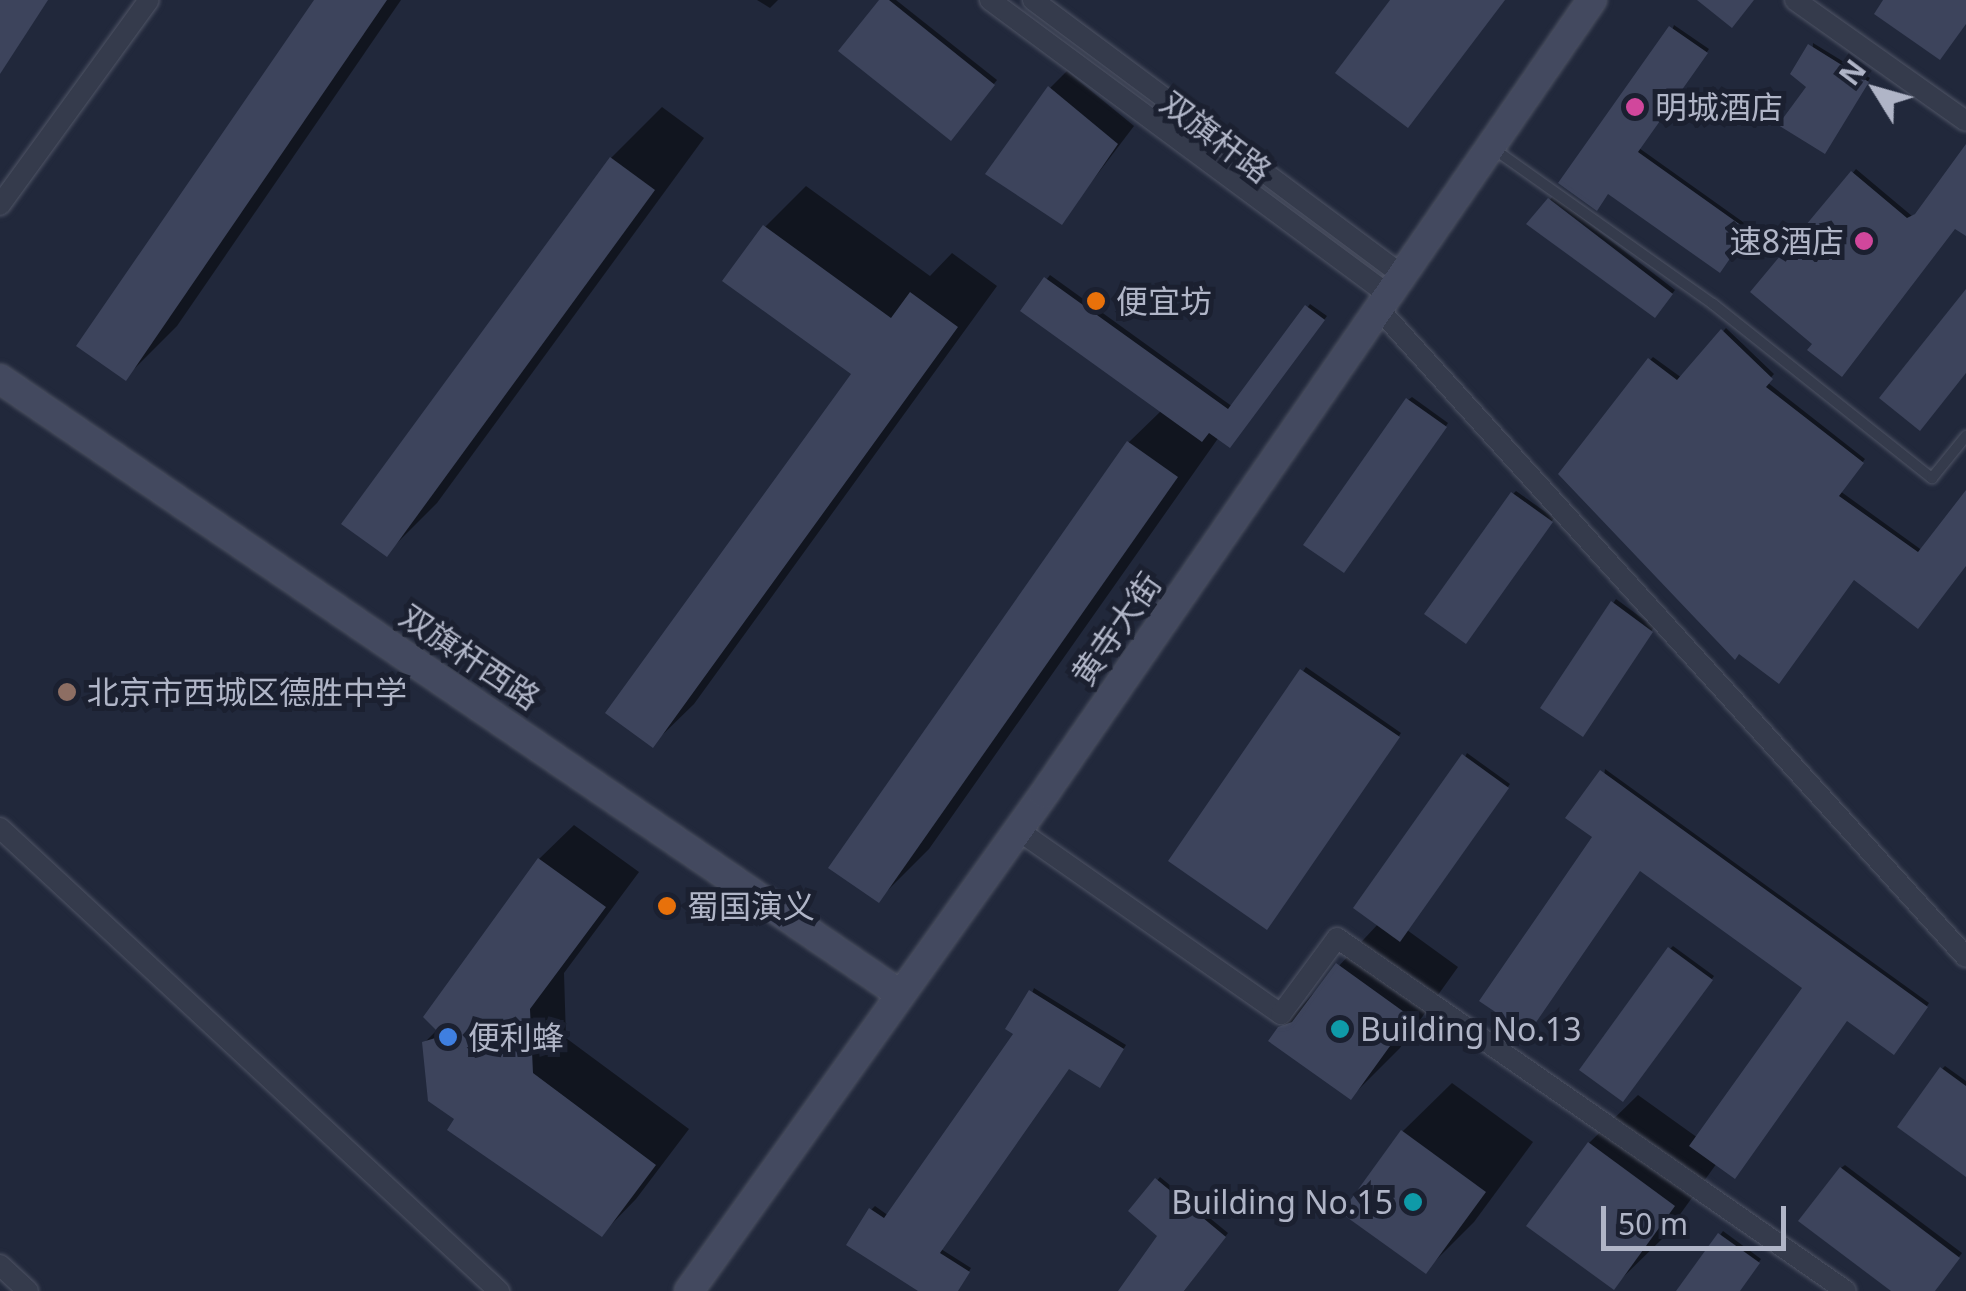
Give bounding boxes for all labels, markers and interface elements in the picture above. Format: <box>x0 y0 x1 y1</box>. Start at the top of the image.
north arrow <box>1826 40 1926 140</box>
text: N <box>1830 51 1874 92</box>
street label: 双旗杆路 <box>1153 83 1279 191</box>
place label: 明城酒店 <box>1655 88 1783 126</box>
marker: 明城酒店 <box>1624 96 1646 118</box>
place label: 速8酒店 <box>1730 222 1844 260</box>
marker: 速8酒店 <box>1853 230 1875 252</box>
place label: 便宜坊 <box>1116 282 1212 320</box>
marker: 便宜坊 <box>1085 290 1107 312</box>
street label: 黄寺大街 <box>1064 566 1168 692</box>
street label: 双旗杆西路 <box>393 596 547 718</box>
place label: 北京市西城区德胜中学 <box>87 673 407 711</box>
marker: 北京市西城区德胜中学 <box>56 681 78 703</box>
place label: 蜀国演义 <box>687 887 815 925</box>
marker: 蜀国演义 <box>656 895 678 917</box>
place label: Building No.13 <box>1360 1010 1582 1048</box>
place label: 便利蜂 <box>468 1018 564 1056</box>
marker: Building No.13 <box>1329 1018 1351 1040</box>
marker: 便利蜂 <box>437 1026 459 1048</box>
place label: Building No.15 <box>1171 1183 1393 1221</box>
scale bar <box>1606 1186 1791 1248</box>
marker: Building No.15 <box>1402 1191 1424 1213</box>
text: 50 m <box>1618 1203 1688 1244</box>

